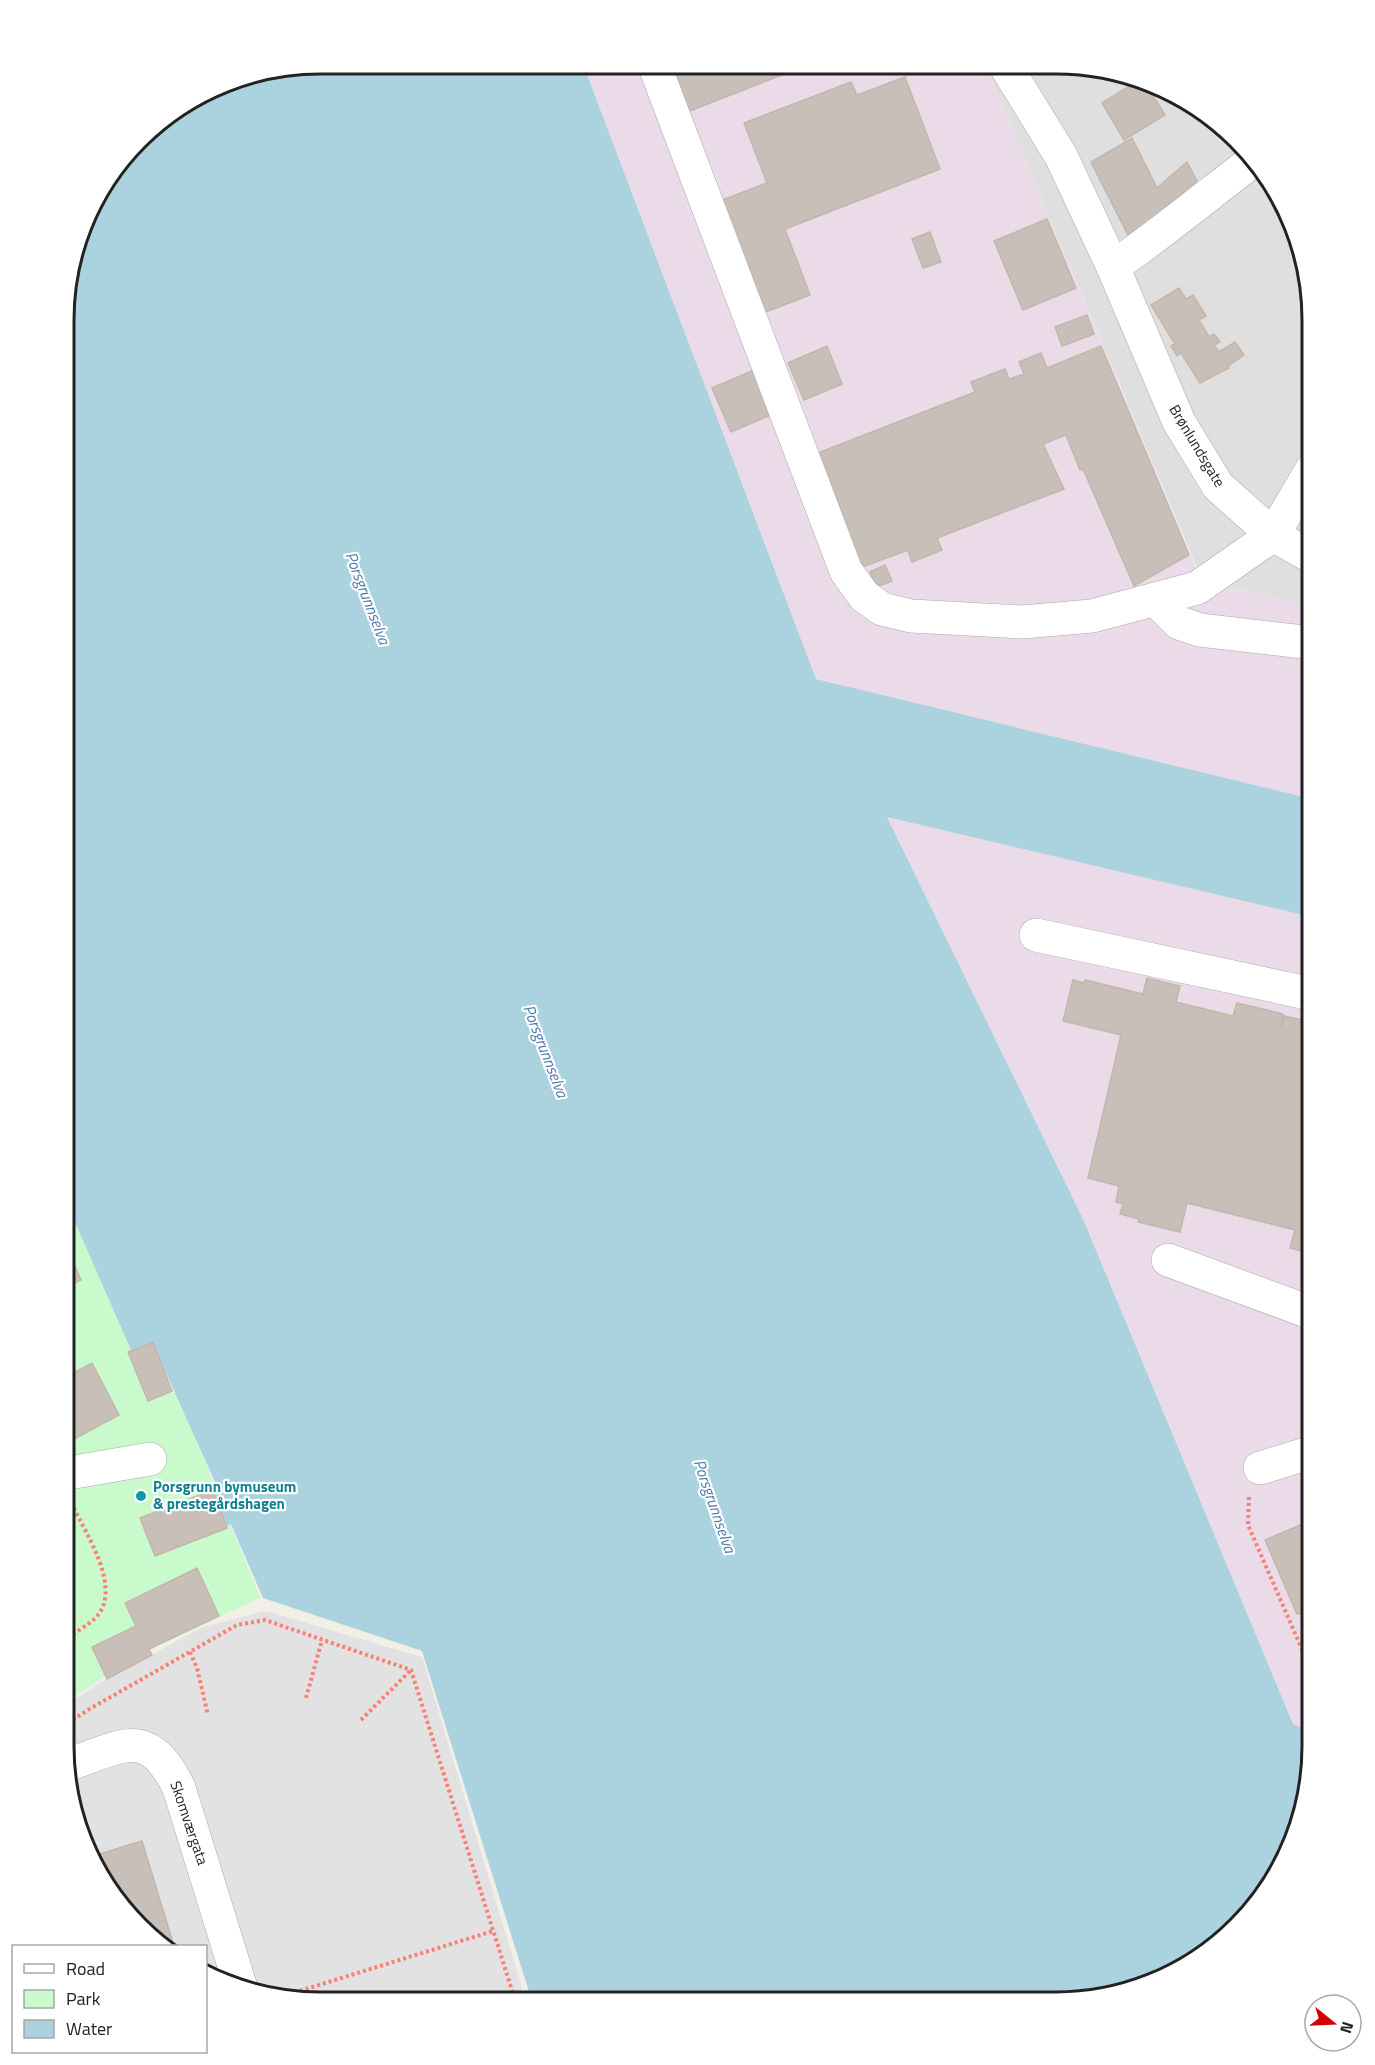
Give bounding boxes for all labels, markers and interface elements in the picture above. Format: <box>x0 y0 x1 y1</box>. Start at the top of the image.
street label: Brønlundsgate <box>1164 400 1231 491</box>
water label: Porsgrunnselva <box>339 548 397 649</box>
water label: Porsgrunnselva <box>517 1001 575 1102</box>
water label: Porsgrunnselva <box>688 1456 743 1557</box>
place label: Porsgrunn bymuseum & prestegårdshagen <box>153 1475 296 1515</box>
marker: Porsgrunn bymuseum & prestegårdshagen <box>134 1489 148 1503</box>
street label: Skomværgata <box>164 1778 215 1869</box>
legend <box>12 1945 207 2053</box>
text: Road <box>66 1955 105 1982</box>
text: Park <box>66 1985 101 2012</box>
north arrow <box>1303 1993 1363 2053</box>
text: Water <box>66 2015 112 2042</box>
text: N <box>1334 2019 1360 2037</box>

